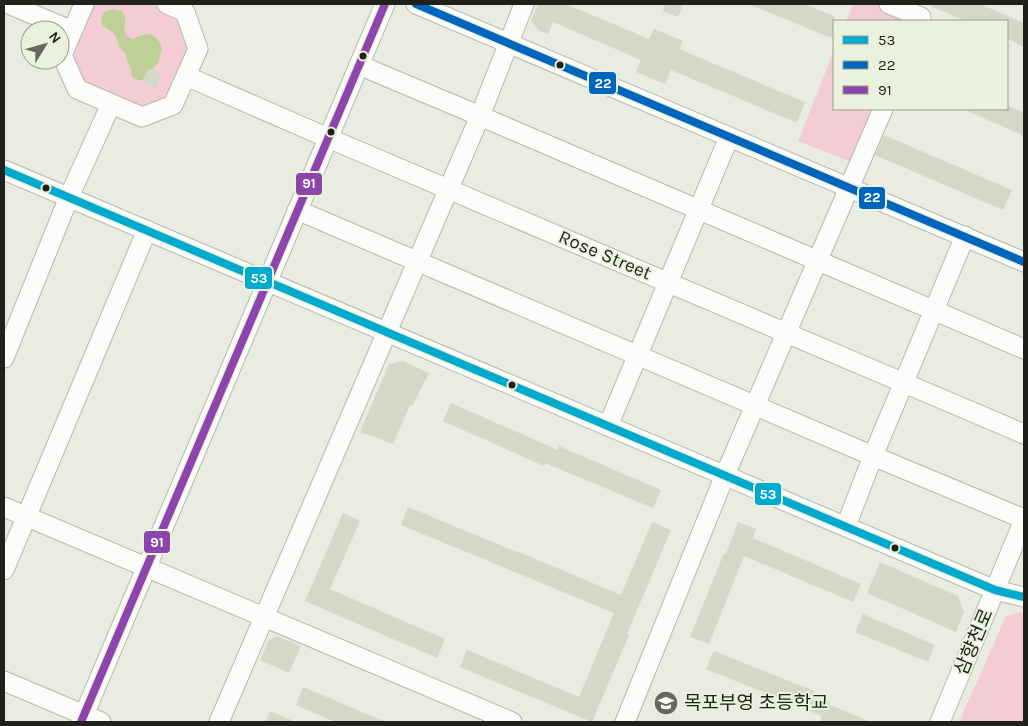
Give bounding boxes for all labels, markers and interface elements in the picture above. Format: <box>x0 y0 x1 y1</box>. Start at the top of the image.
north arrow <box>20 20 70 70</box>
legend <box>833 20 1008 110</box>
text: N <box>45 28 65 47</box>
text: 53 <box>878 31 895 49</box>
unlabelled marker <box>358 51 368 61</box>
text: 22 <box>878 56 895 74</box>
unlabelled marker <box>555 60 565 70</box>
line badge: 22 <box>588 71 617 95</box>
text: 22 <box>595 75 611 92</box>
text: 91 <box>878 81 892 99</box>
unlabelled marker <box>326 127 336 137</box>
line badge: 91 <box>295 172 323 196</box>
text: 91 <box>302 175 316 192</box>
unlabelled marker <box>41 183 51 193</box>
line badge: 22 <box>858 186 886 210</box>
text: 22 <box>864 189 880 206</box>
street label: Rose Street <box>555 226 655 284</box>
line badge: 53 <box>244 266 273 290</box>
text: 53 <box>251 270 267 287</box>
unlabelled marker <box>507 380 517 390</box>
line badge: 53 <box>754 482 782 506</box>
text: 53 <box>760 486 776 503</box>
line badge: 91 <box>143 530 171 554</box>
text: 91 <box>150 534 164 551</box>
unlabelled marker <box>890 543 900 553</box>
street label: 삼향천로 <box>950 606 998 678</box>
school or university icon: 목포부영 초등학교 <box>653 690 679 716</box>
place label: 목포부영 초등학교 <box>684 692 828 714</box>

